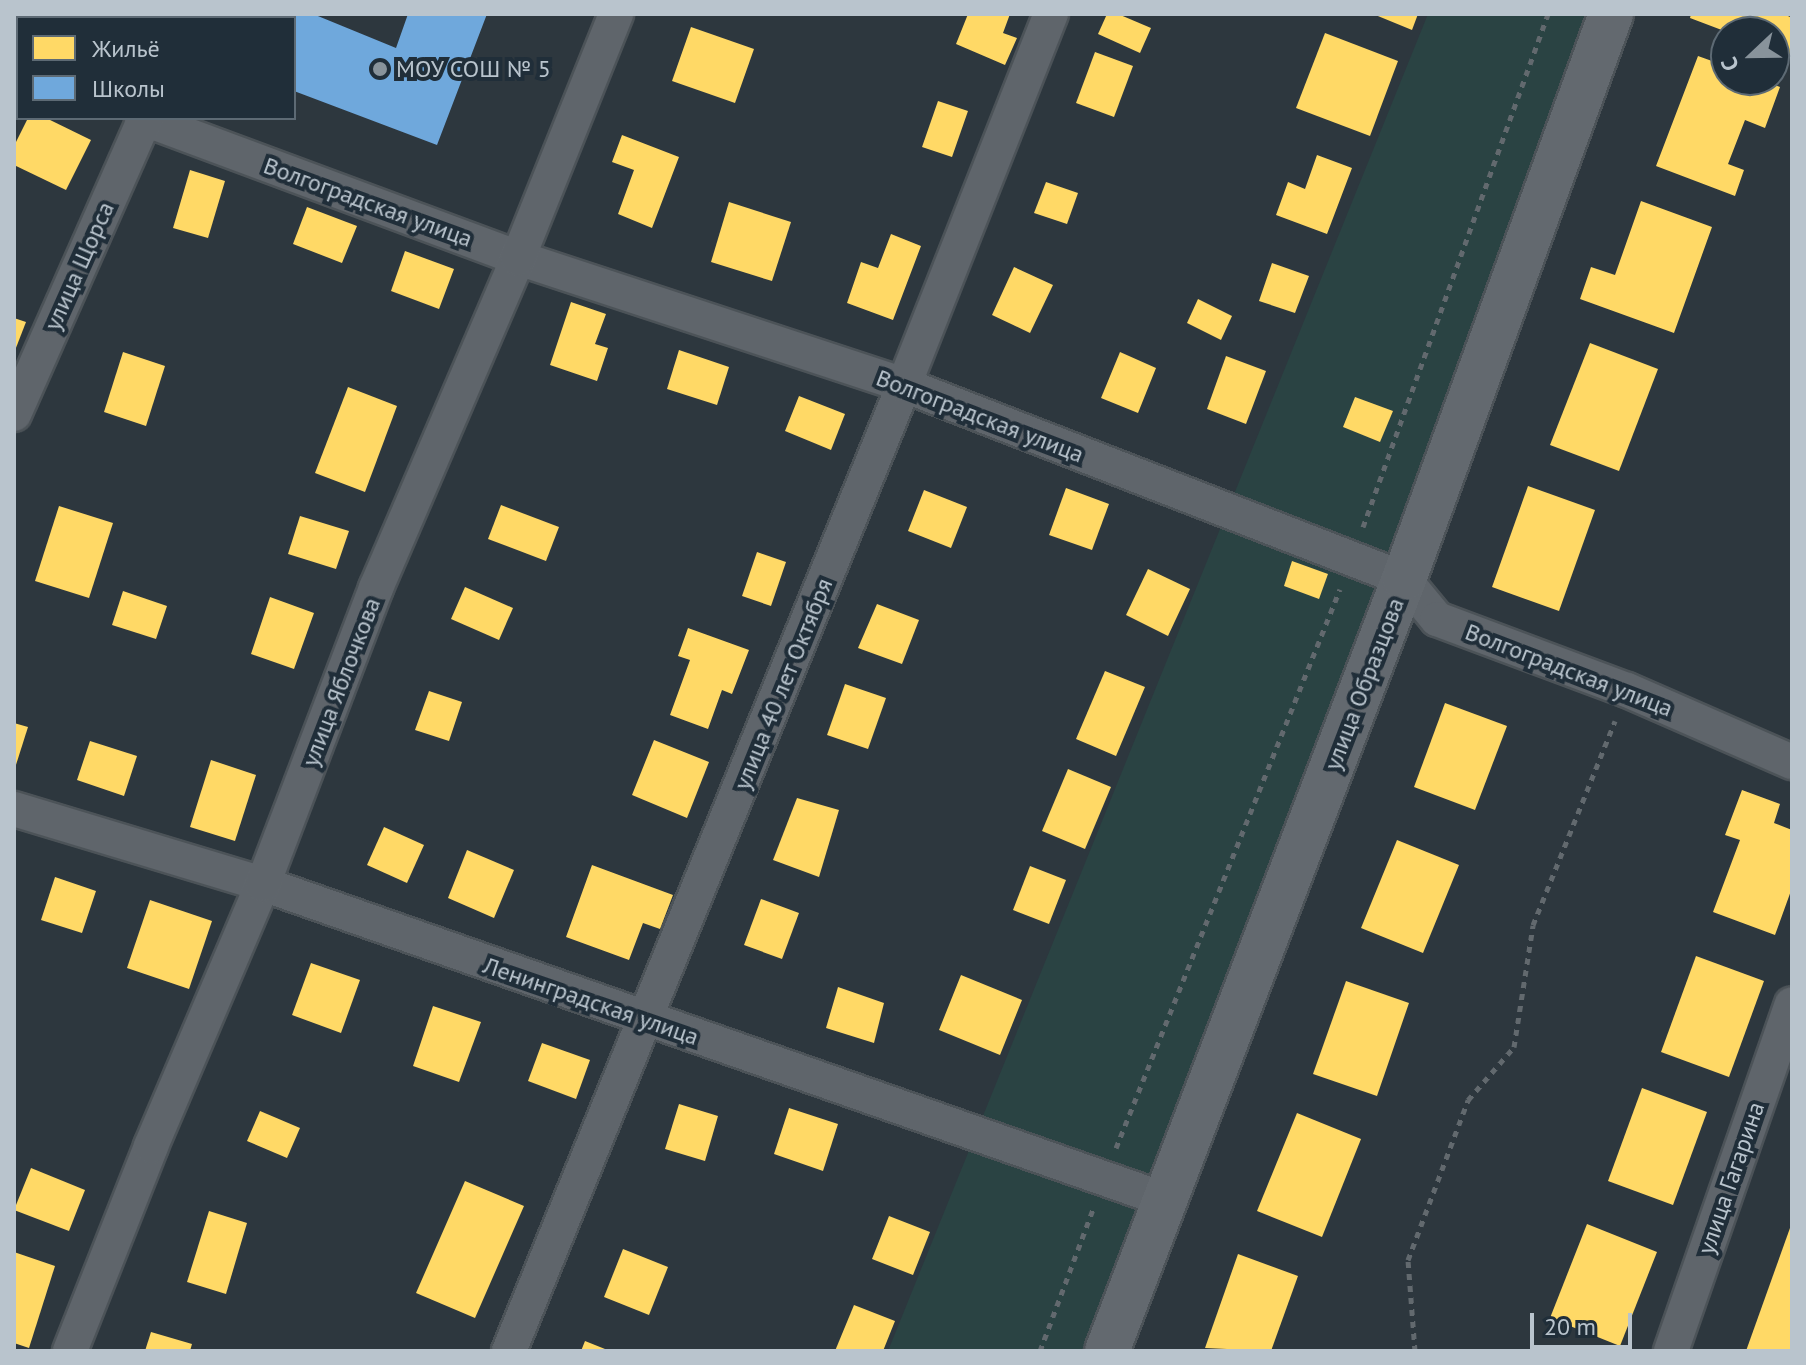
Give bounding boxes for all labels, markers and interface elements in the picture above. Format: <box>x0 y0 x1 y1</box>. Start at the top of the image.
legend <box>16 16 296 120</box>
north arrow <box>1710 16 1790 96</box>
text: Жильё <box>92 33 160 64</box>
text: С <box>1714 53 1745 75</box>
place label: МОУ СОШ № 5 <box>396 55 551 83</box>
marker: МОУ СОШ № 5 <box>371 60 389 78</box>
text: Школы <box>92 73 165 104</box>
street label: Волгоградская улица <box>260 151 476 253</box>
street label: улица Щорса <box>38 197 120 335</box>
street label: Волгоградская улица <box>872 363 1088 469</box>
street label: улица 40 лет Октября <box>727 574 839 794</box>
street label: улица Яблочкова <box>296 594 386 770</box>
street label: улица Образцова <box>1318 594 1410 774</box>
street label: Волгоградская улица <box>1461 617 1677 723</box>
street label: Ленинградская улица <box>479 951 703 1051</box>
street label: улица Гагарина <box>1691 1098 1771 1258</box>
scale bar <box>1534 1297 1636 1347</box>
text: 20 m <box>1544 1311 1596 1342</box>

